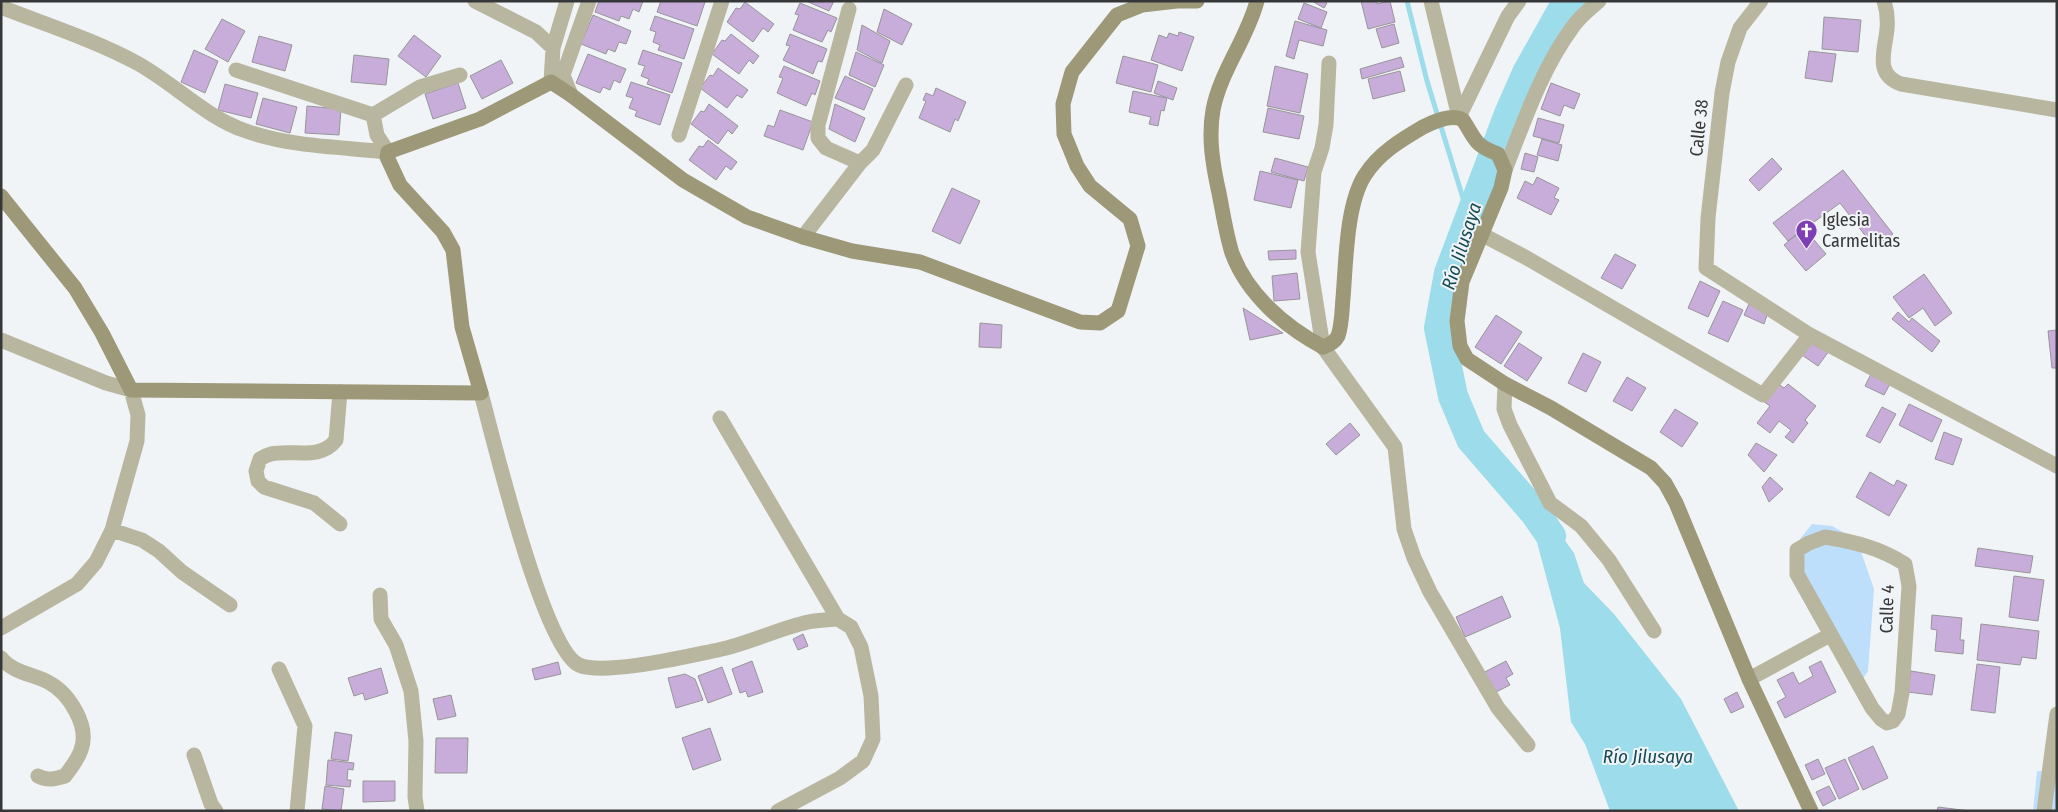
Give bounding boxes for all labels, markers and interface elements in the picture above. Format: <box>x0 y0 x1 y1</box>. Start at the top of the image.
street label: Calle 38 <box>1685 98 1713 158</box>
water label: Río Jilusaya <box>1437 200 1486 293</box>
place label: Iglesia Carmelitas <box>1822 209 1901 252</box>
church icon: Iglesia Carmelitas <box>1794 218 1818 249</box>
street label: Calle 4 <box>1875 584 1899 634</box>
water label: Río Jilusaya <box>1603 745 1693 768</box>

